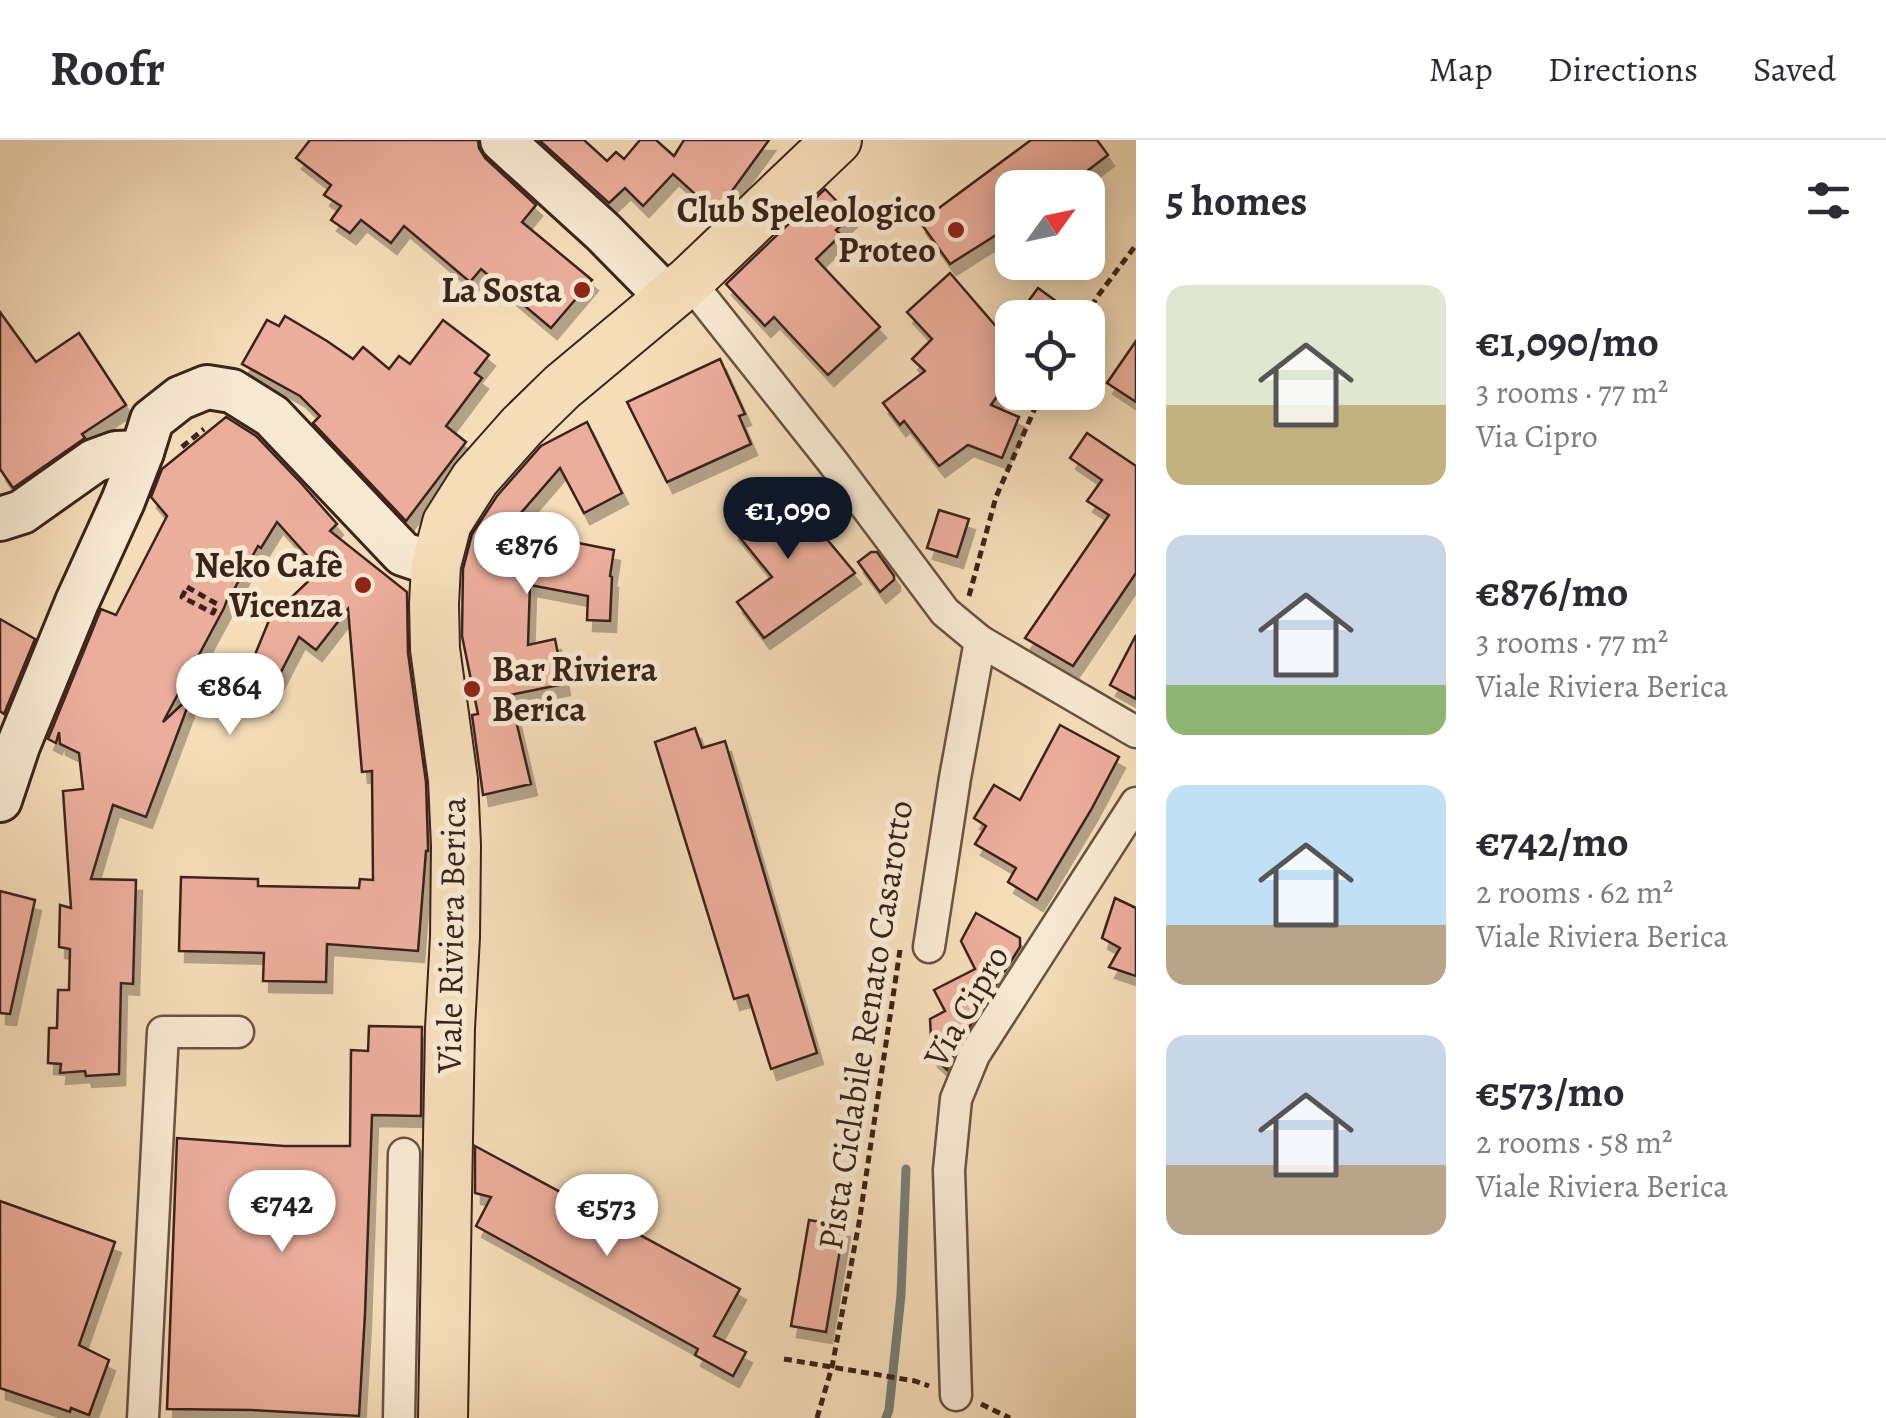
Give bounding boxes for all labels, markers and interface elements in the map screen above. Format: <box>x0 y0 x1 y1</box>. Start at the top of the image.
text: Roofr <box>50 36 165 102</box>
text: Map <box>1429 45 1493 93</box>
text: Directions <box>1548 45 1698 93</box>
text: Saved <box>1753 45 1836 93</box>
north arrow <box>995 170 1105 280</box>
map controls <box>995 170 1105 410</box>
text: 5 homes <box>1166 172 1307 229</box>
icon: filters <box>1801 173 1856 228</box>
place label: Club Speleologico Proteo <box>677 186 936 274</box>
marker: Club Speleologico Proteo <box>945 219 967 241</box>
place label: La Sosta <box>441 266 562 314</box>
marker: La Sosta <box>571 279 593 301</box>
button: locate <box>995 300 1105 410</box>
text: €1,090/mo <box>1476 313 1659 370</box>
icon: home <box>1246 325 1366 445</box>
text: 3 rooms · 77 m² <box>1476 370 1668 414</box>
text: Via Cipro <box>1476 414 1598 458</box>
pin: €1,090 <box>707 477 869 562</box>
text: €1,090 <box>745 487 831 531</box>
pin: €876 <box>468 512 586 597</box>
text: €876 <box>496 522 558 566</box>
place label: Neko Cafè Vicenza <box>194 541 343 629</box>
text: €876/mo <box>1476 563 1629 620</box>
marker: Neko Cafè Vicenza <box>352 574 374 596</box>
icon: home <box>1246 575 1366 695</box>
text: 3 rooms · 77 m² <box>1476 620 1668 664</box>
place label: Bar Riviera Berica <box>492 645 658 733</box>
pin: €864 <box>171 653 289 738</box>
text: €864 <box>198 663 262 707</box>
text: Viale Riviera Berica <box>1476 664 1728 708</box>
marker: Bar Riviera Berica <box>461 678 483 700</box>
street label: Viale Riviera Berica <box>425 796 477 1074</box>
street label: Pista Ciclabile Renato Casarotto <box>806 797 924 1253</box>
text: €742/mo <box>1476 813 1629 870</box>
icon: home <box>1246 825 1366 945</box>
text: 2 rooms · 62 m² <box>1476 870 1673 914</box>
text: Viale Riviera Berica <box>1476 914 1728 958</box>
street label: Via Cipro <box>911 936 1020 1077</box>
text: €573/mo <box>1476 1063 1625 1120</box>
icon: home <box>1246 1075 1366 1195</box>
text: 2 rooms · 58 m² <box>1476 1120 1673 1164</box>
text: Viale Riviera Berica <box>1476 1164 1728 1208</box>
pin: €742 <box>223 1170 341 1255</box>
pin: €573 <box>548 1174 666 1259</box>
text: €742 <box>251 1180 313 1224</box>
text: €573 <box>577 1184 637 1228</box>

